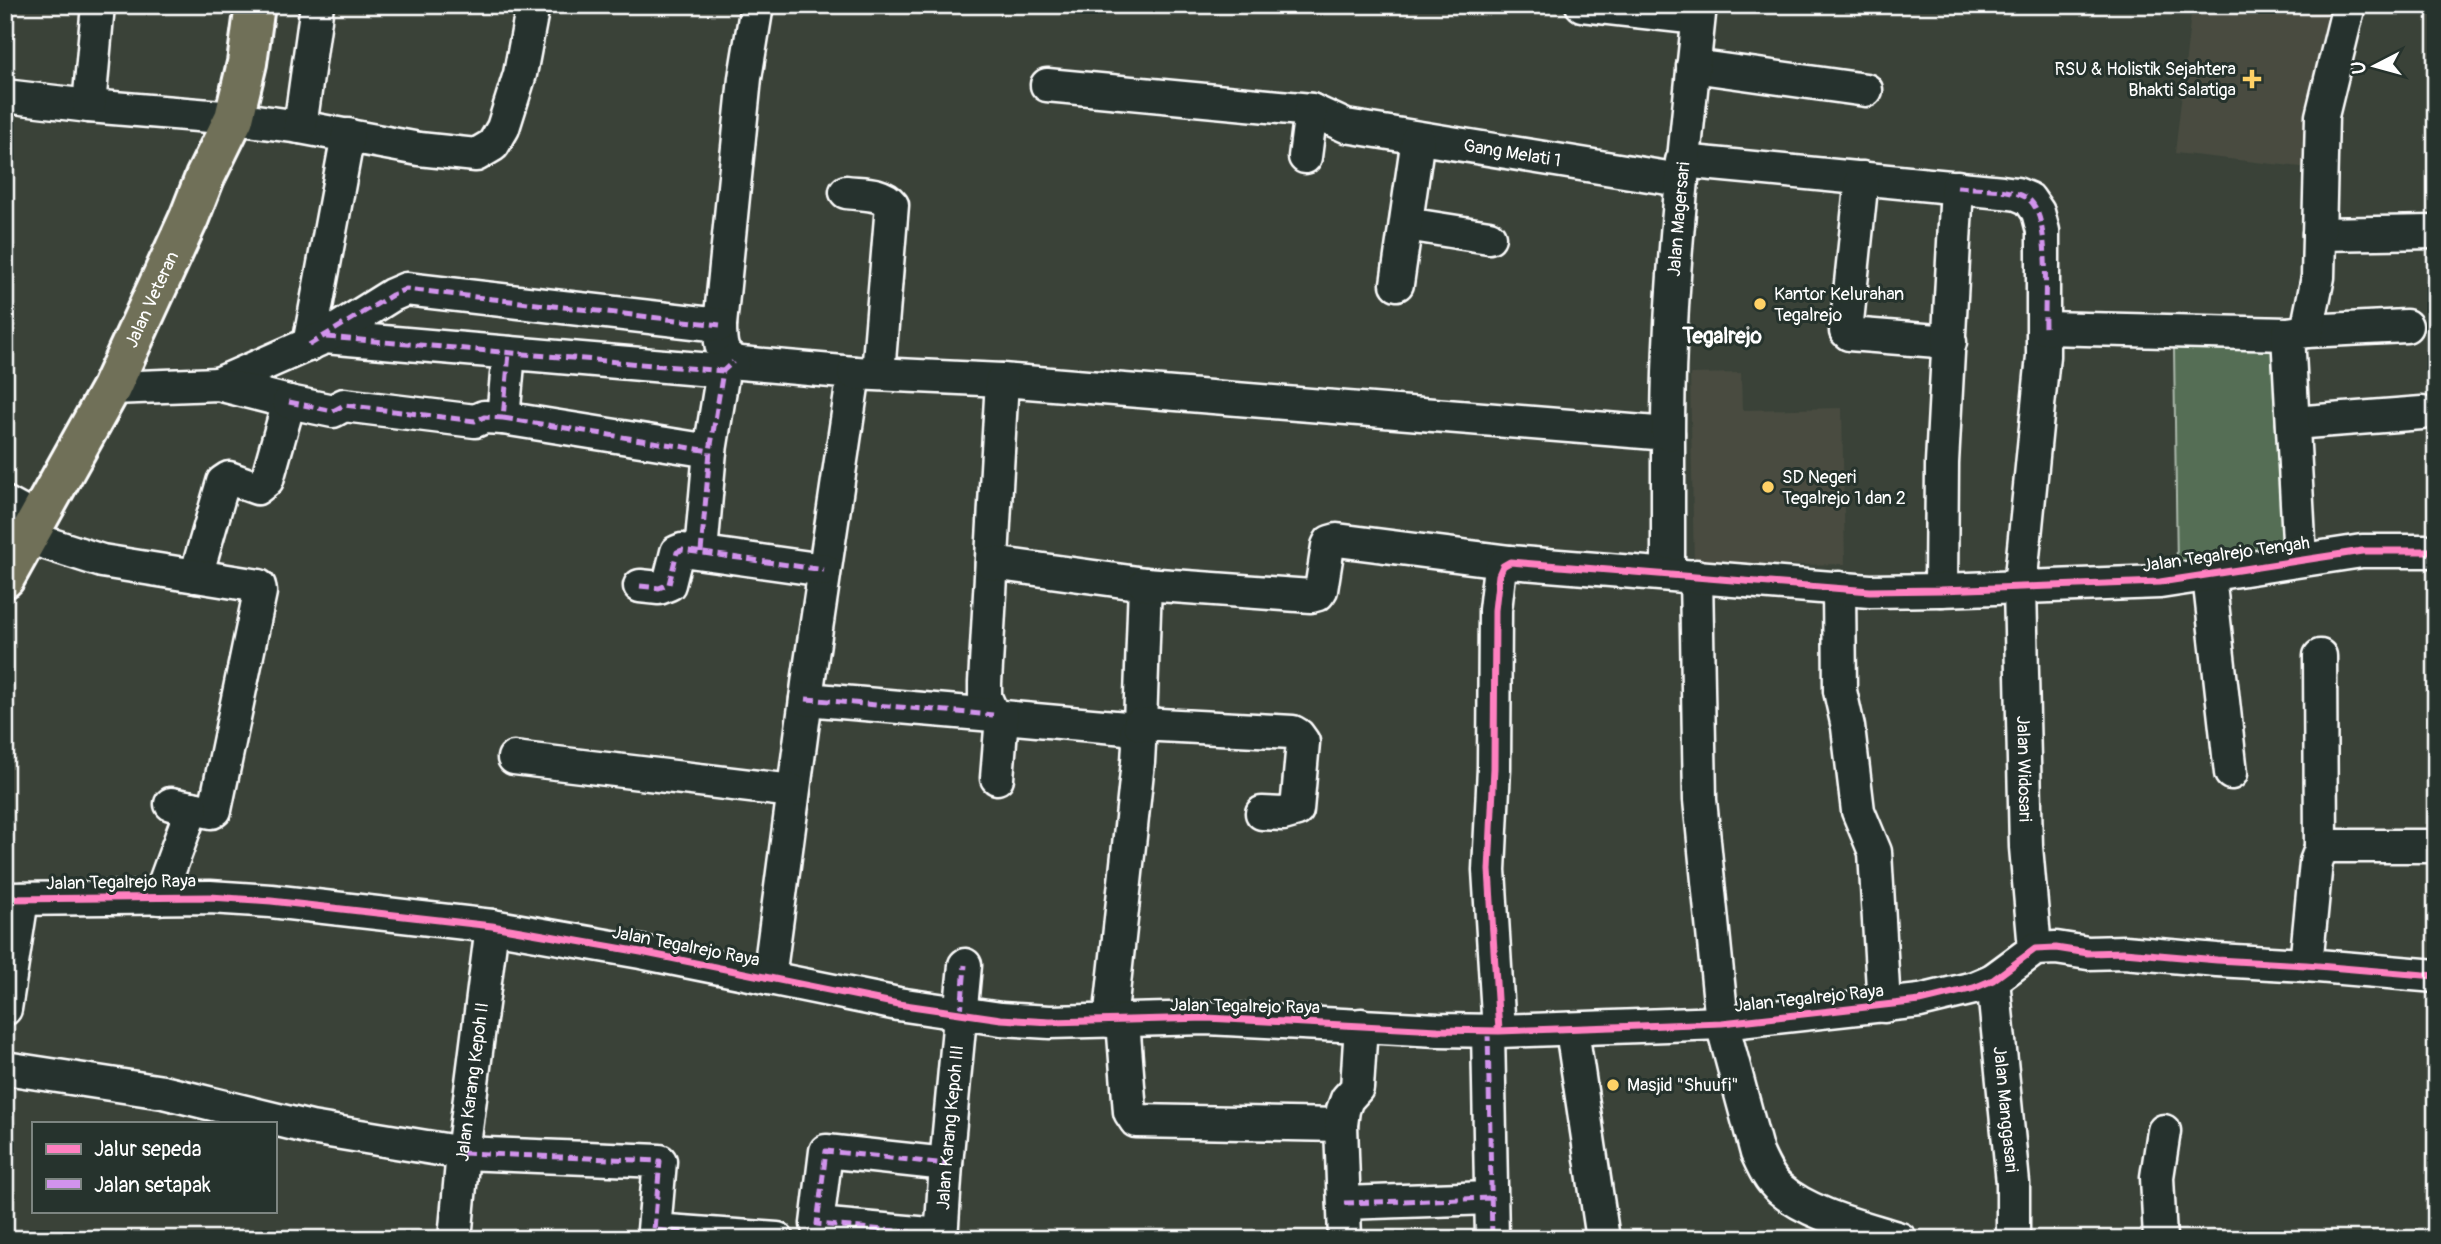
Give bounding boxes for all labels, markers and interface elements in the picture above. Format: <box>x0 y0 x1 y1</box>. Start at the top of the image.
north arrow <box>2340 32 2410 102</box>
place label: RSU & Holistik Sejahtera Bhakti Salatiga <box>2054 58 2236 102</box>
text: U <box>2346 60 2372 75</box>
marker: RSU & Holistik Sejahtera Bhakti Salatiga <box>2242 69 2262 89</box>
street label: Gang Melati 1 <box>1462 134 1562 173</box>
street label: Jalan Magersari <box>1663 161 1696 278</box>
street label: Jalan Veteran <box>120 248 184 352</box>
place label: Kantor Kelurahan Tegalrejo <box>1774 283 1904 327</box>
marker: Kantor Kelurahan Tegalrejo <box>1752 296 1768 312</box>
district label: Tegalrejo <box>1681 323 1763 350</box>
place label: SD Negeri Tegalrejo 1 dan 2 <box>1782 466 1906 510</box>
marker: SD Negeri Tegalrejo 1 dan 2 <box>1760 479 1776 495</box>
street label: Jalan Tegalrejo Tengah <box>2141 531 2311 578</box>
street label: Jalan Widosari <box>2011 715 2036 822</box>
street label: Jalan Tegalrejo Raya <box>46 870 196 895</box>
street label: Jalan Tegalrejo Raya <box>610 921 762 972</box>
street label: Jalan Tegalrejo Raya <box>1733 979 1885 1018</box>
street label: Jalan Tegalrejo Raya <box>1170 994 1320 1019</box>
street label: Jalan Karang Kepoh II <box>451 1001 494 1163</box>
street label: Jalan Karang Kepoh III <box>932 1044 969 1211</box>
street label: Jalan Manggasari <box>1988 1045 2023 1174</box>
place label: Masjid "Shuufi" <box>1627 1074 1739 1097</box>
marker: Masjid "Shuufi" <box>1605 1077 1621 1093</box>
legend <box>32 1122 276 1212</box>
text: Jalur sepeda <box>94 1136 202 1163</box>
text: Jalan setapak <box>94 1172 211 1199</box>

